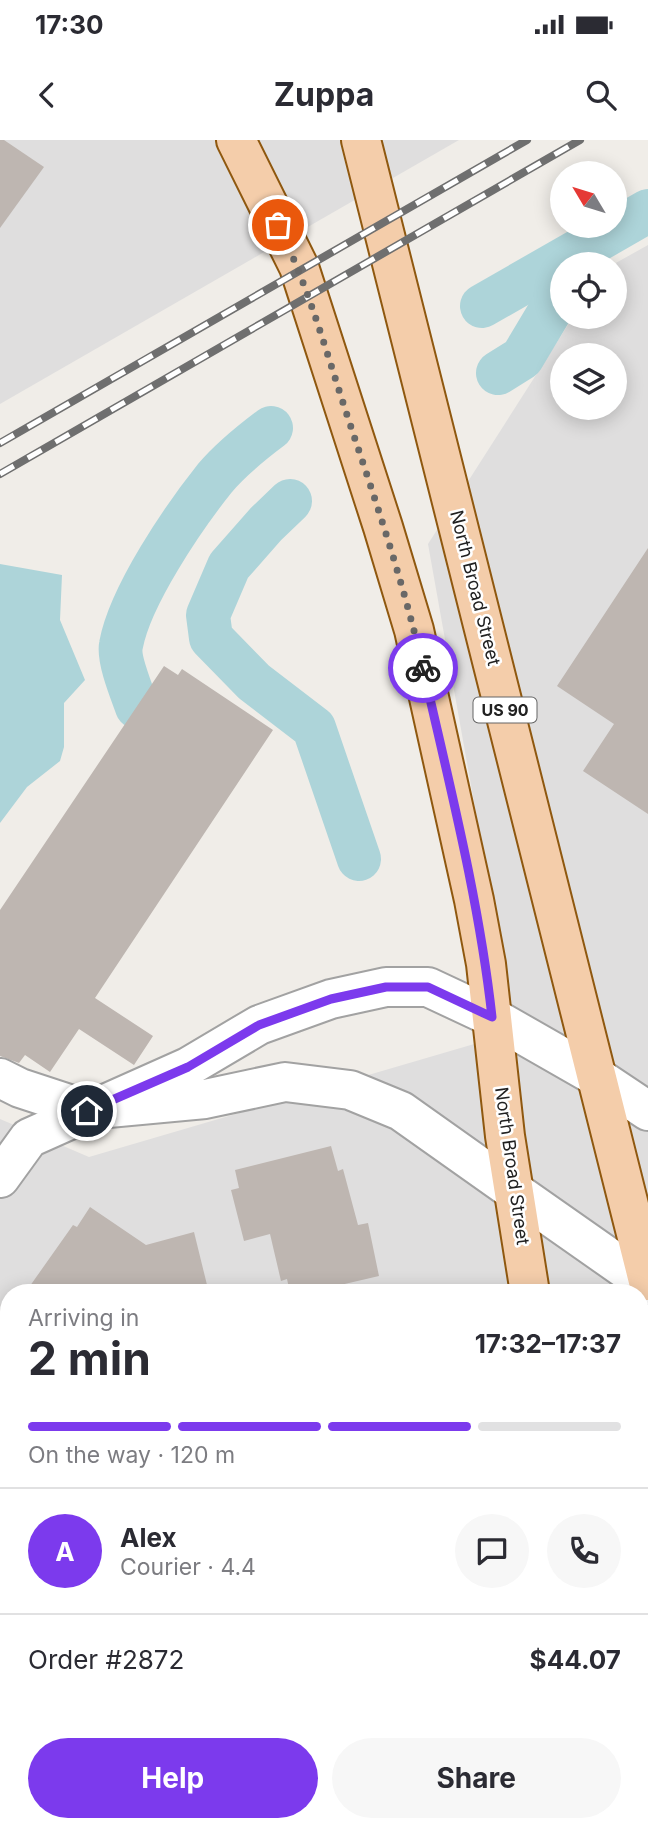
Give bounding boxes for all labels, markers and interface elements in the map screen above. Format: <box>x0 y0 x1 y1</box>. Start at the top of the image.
text: 17:30 <box>35 9 103 40</box>
text: Zuppa <box>274 75 374 114</box>
icon: back <box>28 76 66 114</box>
icon: search <box>582 76 620 114</box>
north arrow <box>550 161 626 238</box>
map controls <box>550 161 627 420</box>
pin <box>248 195 308 255</box>
icon: bag <box>259 206 297 244</box>
button: locate <box>550 252 627 329</box>
button: layers <box>550 343 627 420</box>
street label: North Broad Street <box>446 508 505 668</box>
courier <box>388 633 458 703</box>
icon: bike <box>404 649 442 687</box>
road number: US 90 <box>474 698 536 722</box>
pin <box>57 1081 117 1141</box>
street label: North Broad Street <box>491 1086 534 1246</box>
icon: home <box>68 1092 106 1130</box>
text: Arriving in <box>28 1304 139 1332</box>
text: 17:32–17:37 <box>475 1328 621 1359</box>
text: 2 min <box>28 1330 151 1386</box>
text: On the way · 120 m <box>28 1441 235 1469</box>
button: chat <box>455 1514 529 1588</box>
button: phone <box>547 1514 621 1588</box>
text: Alex <box>120 1522 177 1553</box>
text: A <box>55 1536 75 1567</box>
text: Courier · 4.4 <box>120 1553 256 1581</box>
text: Order #2872 <box>28 1644 184 1675</box>
text: $44.07 <box>530 1644 621 1675</box>
button: Help <box>28 1738 318 1818</box>
button: Share <box>332 1738 621 1818</box>

